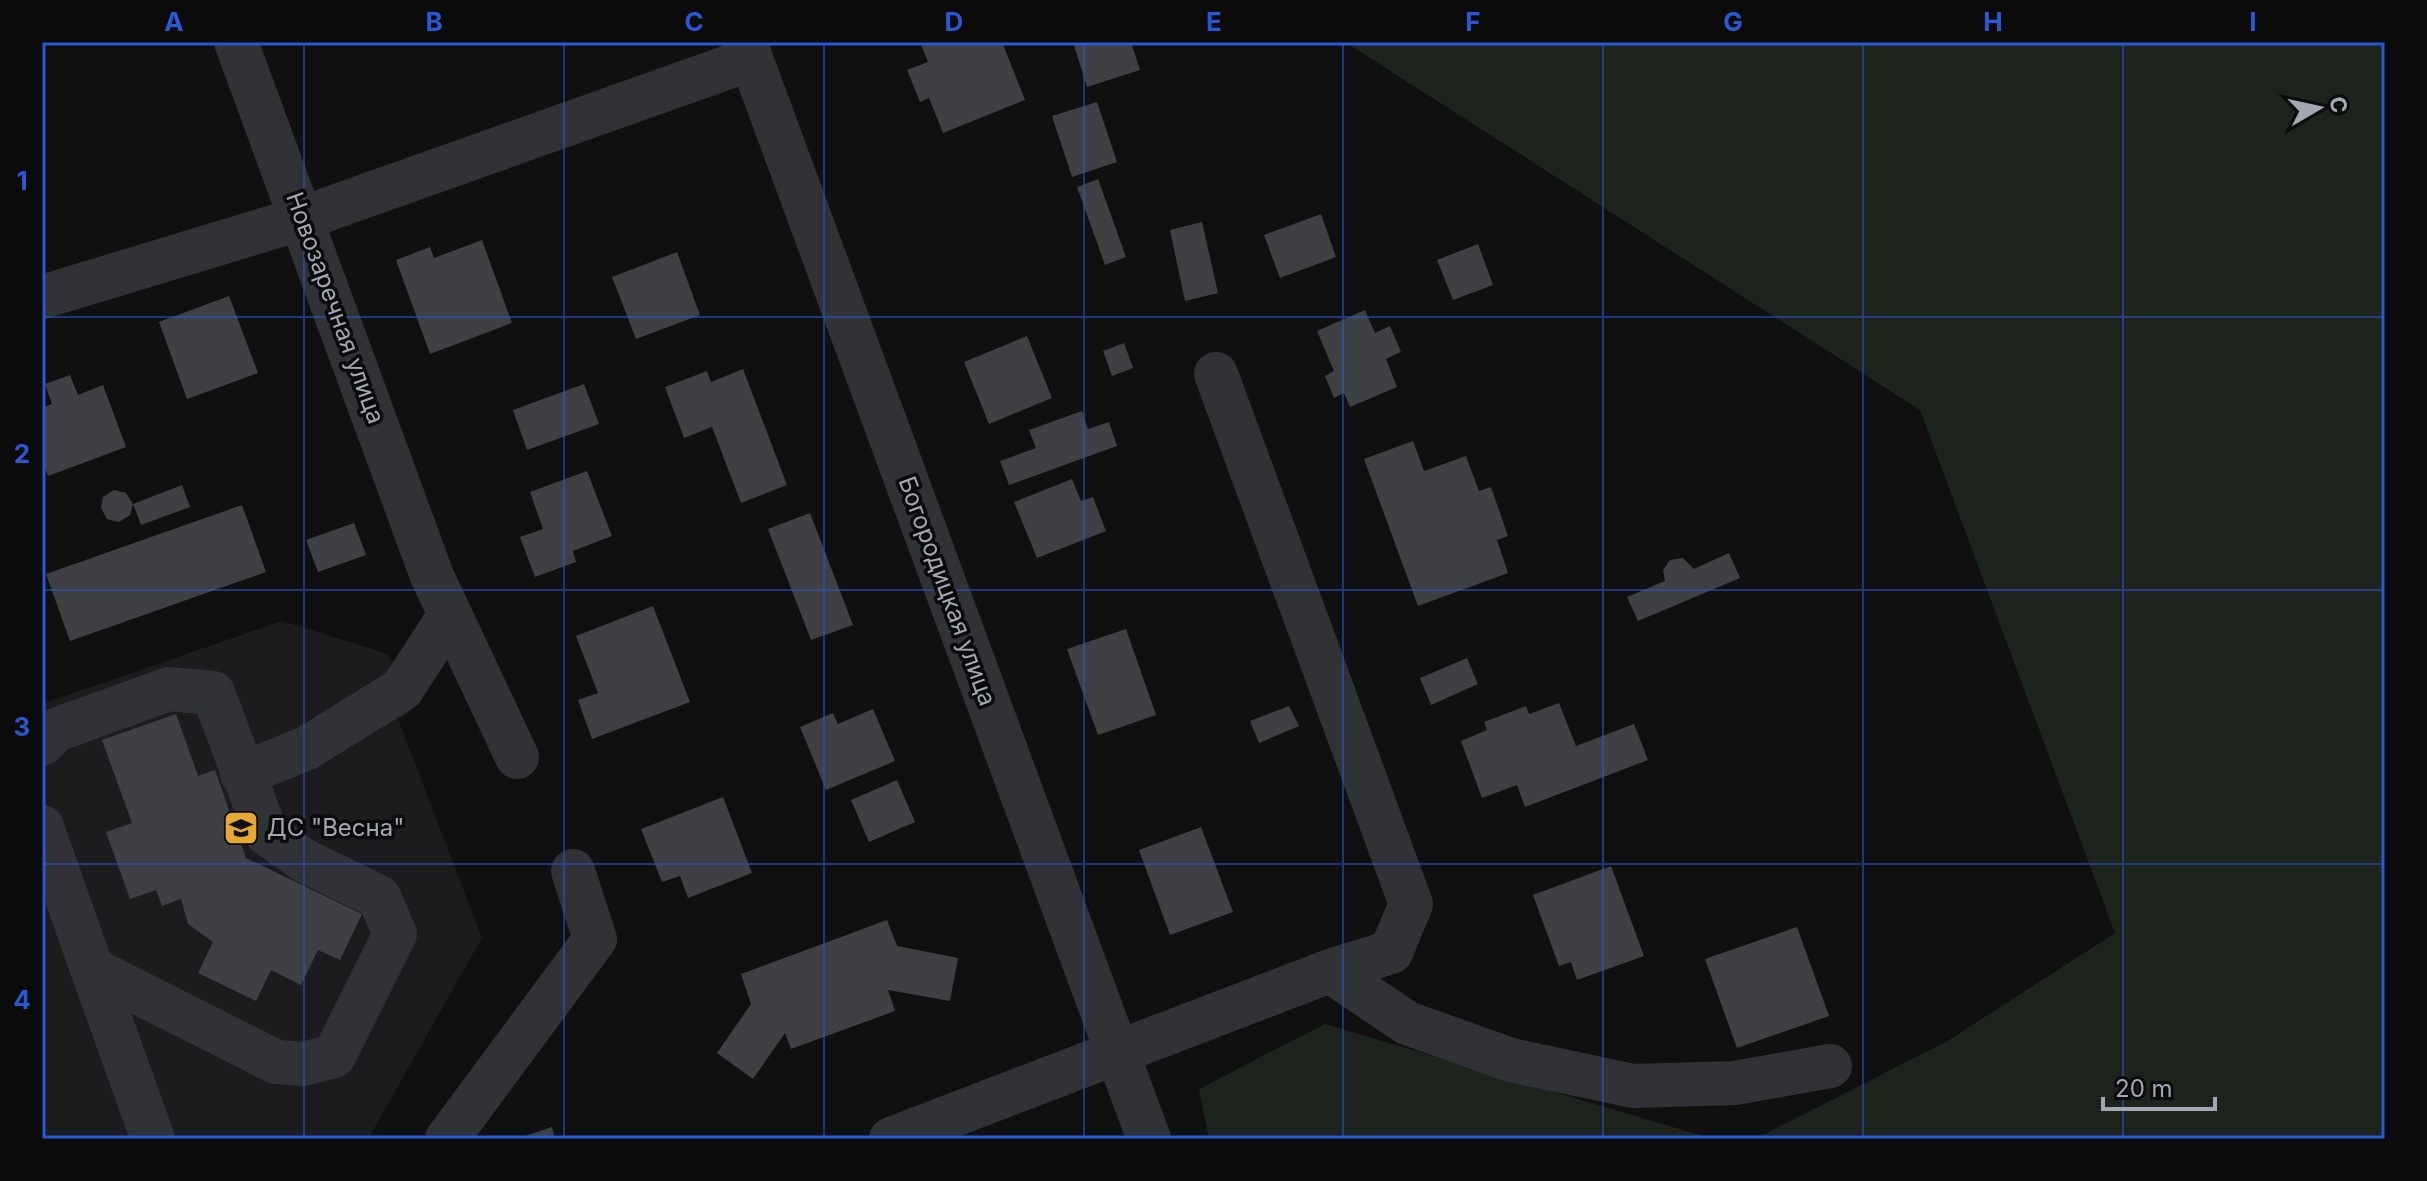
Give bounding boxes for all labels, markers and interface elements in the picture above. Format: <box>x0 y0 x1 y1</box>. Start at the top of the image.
text: A <box>164 6 184 37</box>
text: B <box>425 6 443 37</box>
text: C <box>684 6 704 37</box>
text: D <box>945 6 963 37</box>
text: E <box>1206 6 1222 37</box>
text: F <box>1465 6 1481 37</box>
text: G <box>1723 6 1743 37</box>
text: H <box>1983 6 2003 37</box>
text: I <box>2249 6 2257 37</box>
north arrow <box>2279 68 2359 148</box>
text: С <box>2325 95 2353 115</box>
text: 1 <box>16 165 28 196</box>
street label: Новозаречная улица <box>280 188 391 428</box>
text: 2 <box>14 438 30 469</box>
street label: Богородицкая улица <box>892 472 1002 709</box>
text: 3 <box>14 711 30 742</box>
school or university icon: ДС "Весна" <box>222 809 260 847</box>
place label: ДС "Весна" <box>267 813 404 842</box>
text: 4 <box>13 984 31 1015</box>
scale bar <box>2103 1061 2215 1111</box>
text: 20 m <box>2115 1074 2173 1103</box>

